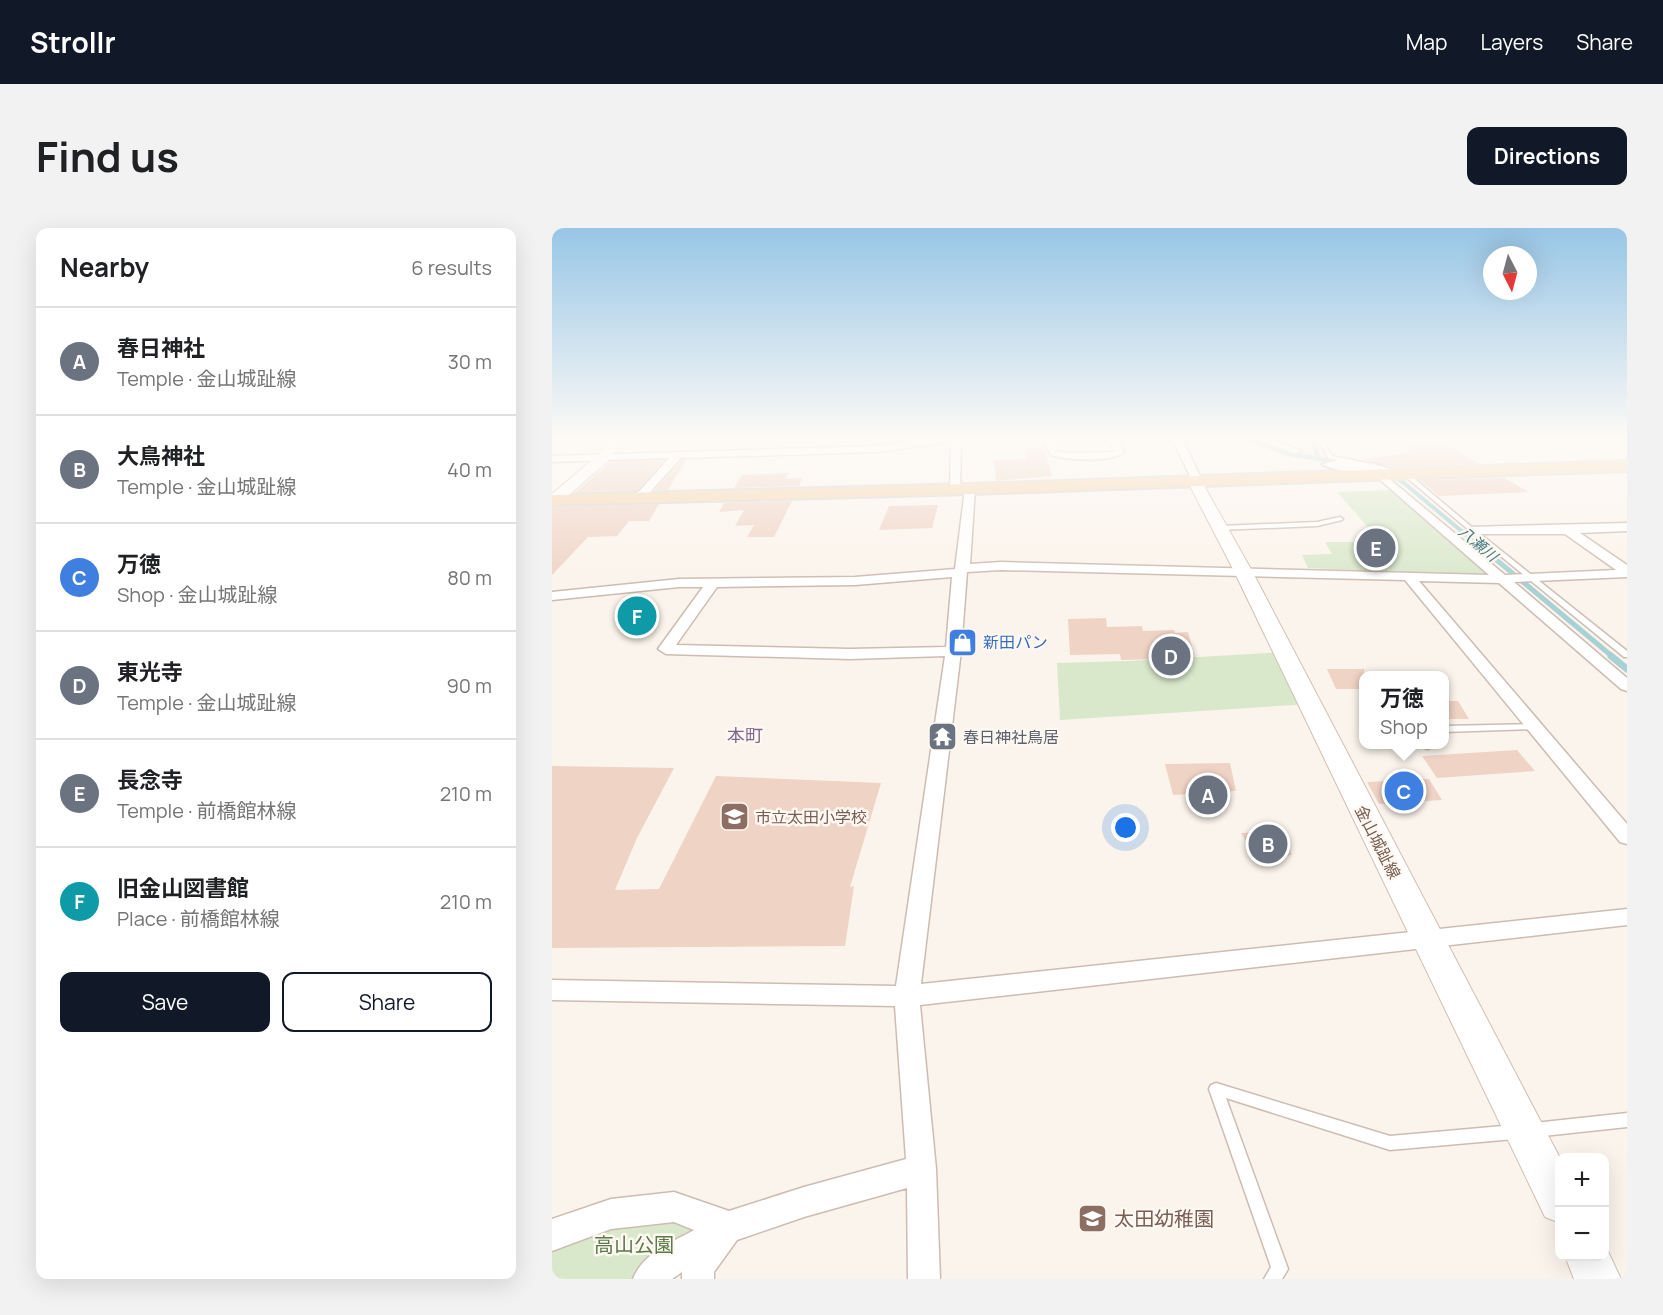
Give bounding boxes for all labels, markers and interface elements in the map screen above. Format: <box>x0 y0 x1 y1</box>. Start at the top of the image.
text: Strollr <box>30 23 116 61</box>
text: Map <box>1406 28 1447 56</box>
text: Layers <box>1480 28 1543 56</box>
text: Share <box>1576 28 1633 56</box>
text: Find us <box>36 127 179 185</box>
button: Directions <box>1467 127 1627 185</box>
north arrow <box>1483 246 1537 300</box>
text: Nearby <box>60 249 149 285</box>
text: 6 results <box>411 254 492 281</box>
text: 春日神社 <box>117 333 205 363</box>
text: A <box>73 348 86 375</box>
text: 30 m <box>448 348 492 375</box>
text: Temple · 金山城趾線 <box>117 365 296 392</box>
text: 大鳥神社 <box>117 441 205 471</box>
text: B <box>73 456 86 483</box>
text: 40 m <box>447 456 492 483</box>
text: Temple · 金山城趾線 <box>117 473 296 500</box>
water label: 八瀬川 <box>1454 521 1504 567</box>
pin: E <box>1356 526 1396 570</box>
text: 万徳 <box>117 549 161 579</box>
text: C <box>72 564 87 591</box>
text: 80 m <box>447 564 492 591</box>
text: Shop · 金山城趾線 <box>117 581 277 608</box>
pin: F <box>618 594 656 638</box>
shop icon: 新田パン <box>946 626 978 658</box>
place label: 新田パン <box>983 631 1048 653</box>
pin: D <box>1152 634 1190 678</box>
text: 東光寺 <box>117 657 183 687</box>
popup <box>1359 671 1449 749</box>
text: D <box>72 672 87 699</box>
text: 90 m <box>446 672 492 699</box>
text: 万徳 <box>1380 683 1424 713</box>
text: Temple · 金山城趾線 <box>117 689 296 716</box>
text: Shop <box>1380 713 1428 740</box>
temple icon: 春日神社鳥居 <box>926 721 958 753</box>
district label: 本町 <box>727 723 763 747</box>
place label: 春日神社鳥居 <box>963 726 1059 748</box>
text: 長念寺 <box>117 765 183 795</box>
pin: C <box>1384 768 1424 814</box>
pin: A <box>1188 772 1228 818</box>
text: E <box>74 780 85 807</box>
text: 210 m <box>440 780 492 807</box>
text: Temple · 前橋館林線 <box>117 797 296 824</box>
school or university icon: 市立太田小学校 <box>718 801 750 833</box>
street label: 金山城趾線 <box>1350 801 1406 883</box>
place label: 市立太田小学校 <box>755 806 867 828</box>
your location <box>1111 813 1140 842</box>
pin: B <box>1248 822 1288 866</box>
text: 旧金山図書館 <box>117 873 249 903</box>
text: F <box>74 888 85 915</box>
text: 210 m <box>440 888 492 915</box>
text: Place · 前橋館林線 <box>117 905 280 932</box>
button: Save <box>60 972 270 1032</box>
button: Share <box>282 972 492 1032</box>
map controls <box>1555 1153 1609 1261</box>
button: + <box>1555 1153 1609 1207</box>
school or university icon: 太田幼稚園 <box>1077 1203 1109 1235</box>
place label: 太田幼稚園 <box>1114 1205 1214 1232</box>
button: − <box>1555 1207 1609 1261</box>
park label: 高山公園 <box>594 1231 674 1258</box>

